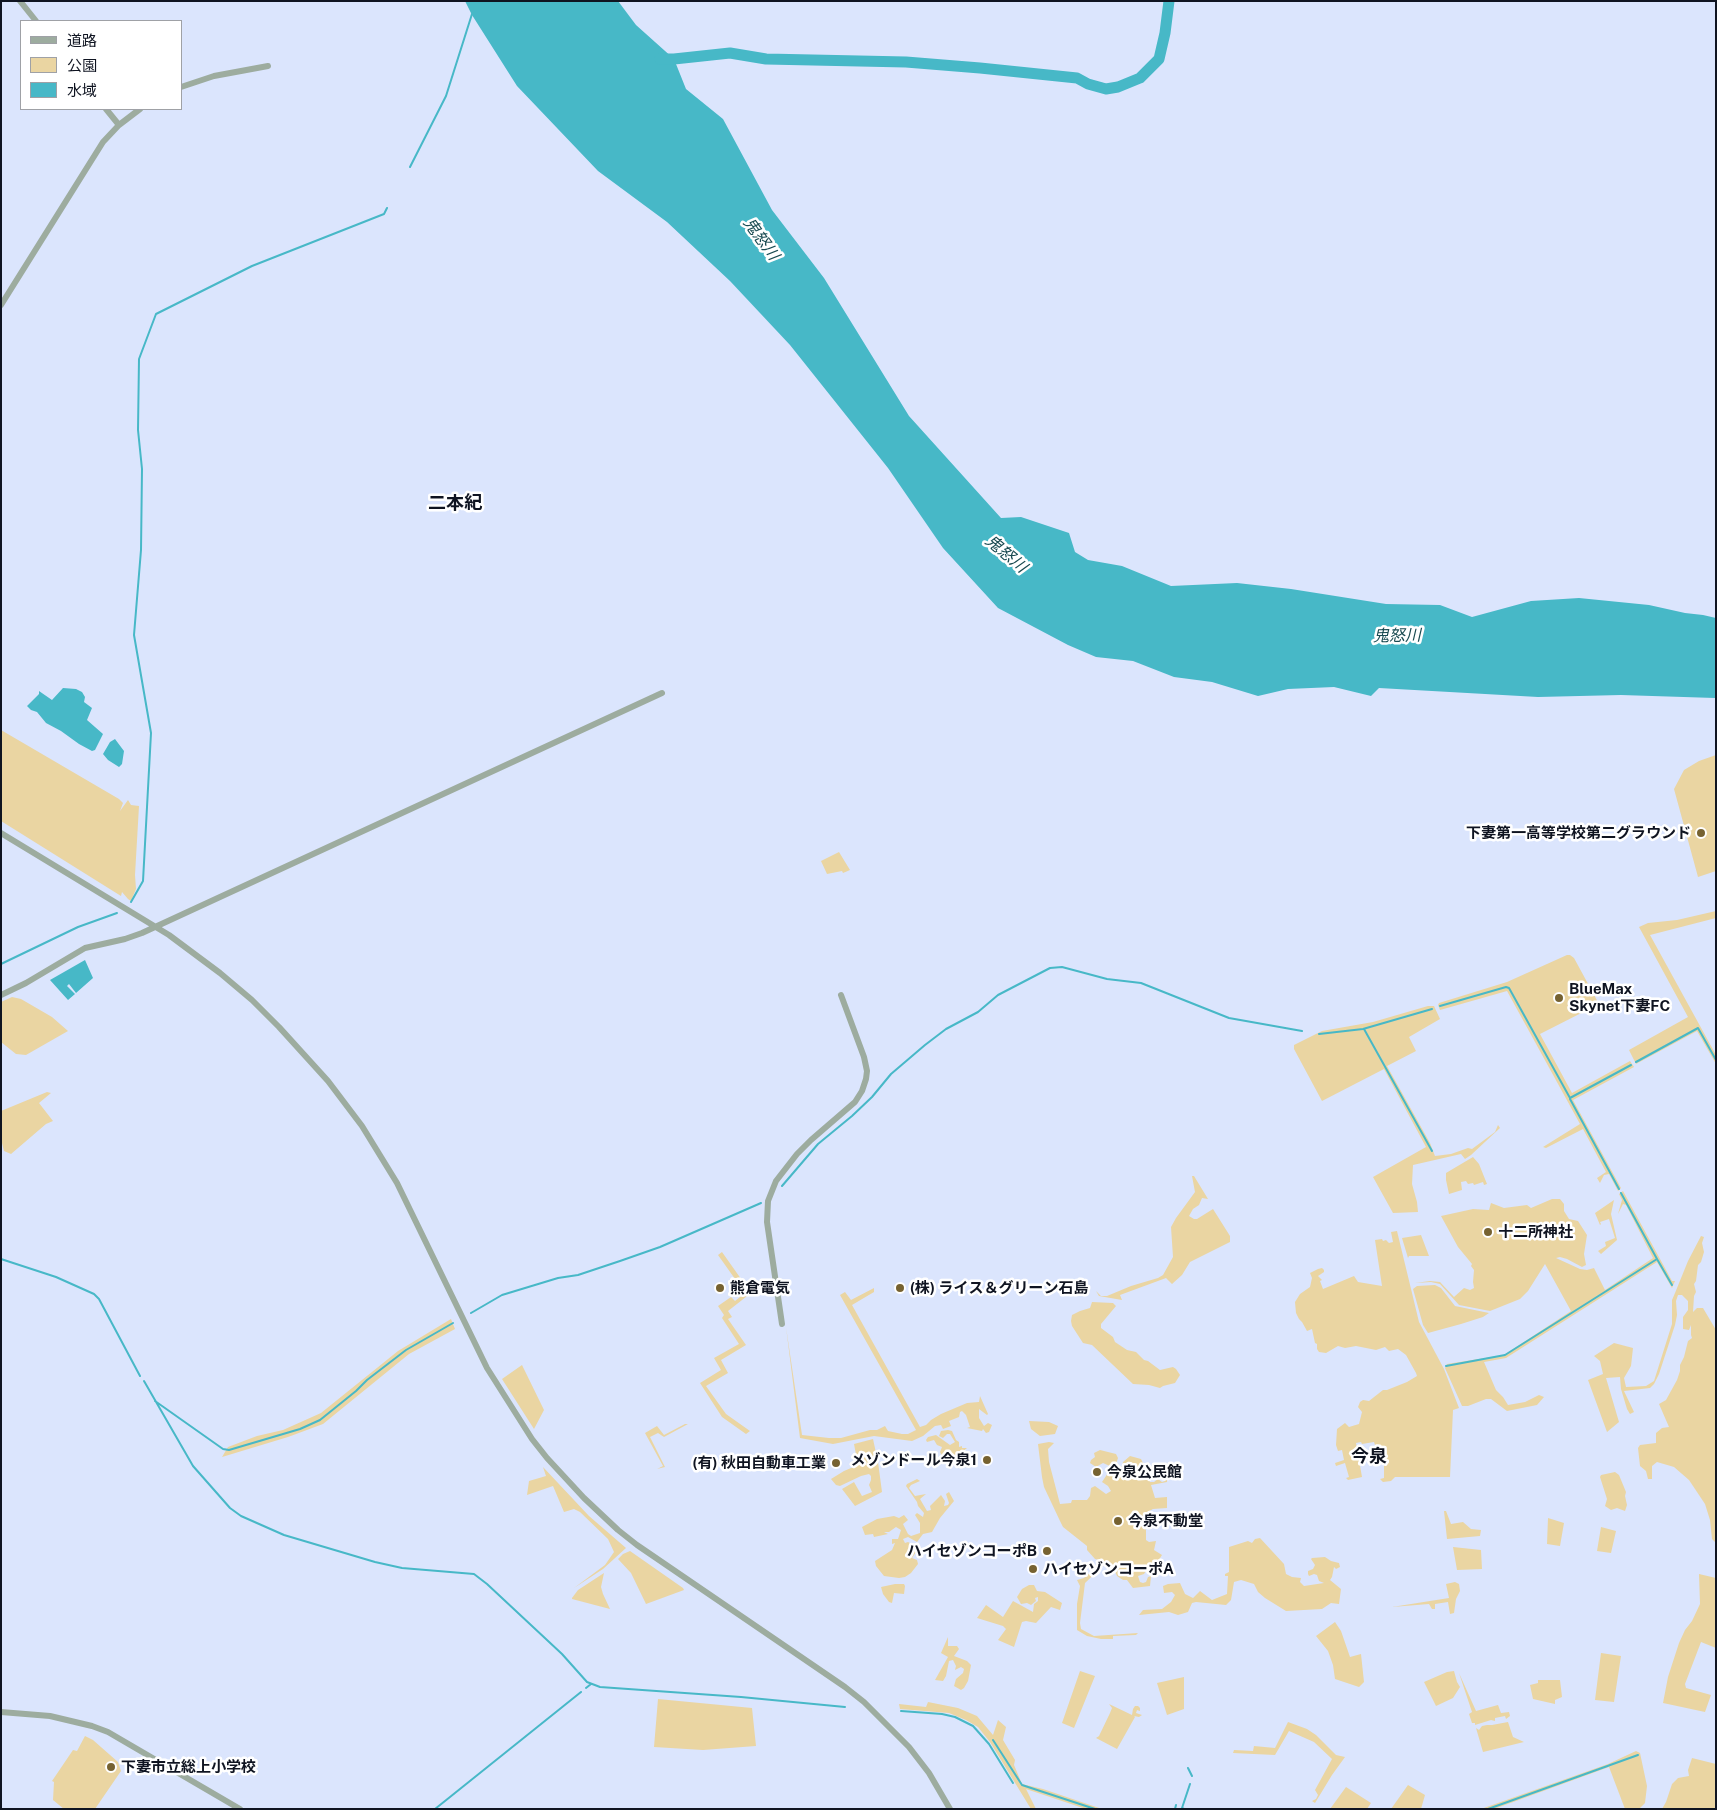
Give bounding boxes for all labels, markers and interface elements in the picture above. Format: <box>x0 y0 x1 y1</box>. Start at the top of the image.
legend <box>20 20 182 110</box>
text: 道路 <box>67 32 97 49</box>
text: 公園 <box>67 57 97 74</box>
text: 水域 <box>67 82 97 99</box>
water label: 鬼怒川 <box>739 214 783 264</box>
district label: 二本紀 <box>428 492 482 514</box>
water label: 鬼怒川 <box>981 531 1031 577</box>
water label: 鬼怒川 <box>1373 626 1421 646</box>
place label: 下妻第一高等学校第二グラウンド <box>1466 824 1691 842</box>
marker: 下妻第一高等学校第二グラウンド <box>1695 827 1707 839</box>
place label: BlueMax Skynet下妻FC <box>1569 980 1670 1015</box>
marker: BlueMax Skynet下妻FC <box>1553 992 1565 1004</box>
place label: 十二所神社 <box>1498 1223 1573 1241</box>
marker: 十二所神社 <box>1482 1226 1494 1238</box>
place label: 熊倉電気 <box>730 1279 790 1297</box>
place label: (株) ライス＆グリーン石島 <box>910 1279 1088 1297</box>
marker: 熊倉電気 <box>714 1282 726 1294</box>
marker: (株) ライス＆グリーン石島 <box>894 1282 906 1294</box>
district label: 今泉 <box>1351 1445 1387 1467</box>
place label: メゾンドール今泉1 <box>851 1451 977 1469</box>
place label: (有) 秋田自動車工業 <box>693 1454 826 1472</box>
marker: メゾンドール今泉1 <box>981 1454 993 1466</box>
marker: (有) 秋田自動車工業 <box>830 1457 842 1469</box>
place label: 今泉公民館 <box>1107 1463 1182 1481</box>
marker: 今泉公民館 <box>1091 1466 1103 1478</box>
place label: 今泉不動堂 <box>1128 1512 1203 1530</box>
marker: 今泉不動堂 <box>1112 1515 1124 1527</box>
place label: ハイセゾンコーポB <box>907 1542 1037 1560</box>
marker: ハイセゾンコーポB <box>1041 1545 1053 1557</box>
place label: ハイセゾンコーポA <box>1043 1560 1174 1578</box>
marker: ハイセゾンコーポA <box>1027 1563 1039 1575</box>
place label: 下妻市立総上小学校 <box>121 1758 256 1776</box>
marker: 下妻市立総上小学校 <box>105 1761 117 1773</box>

